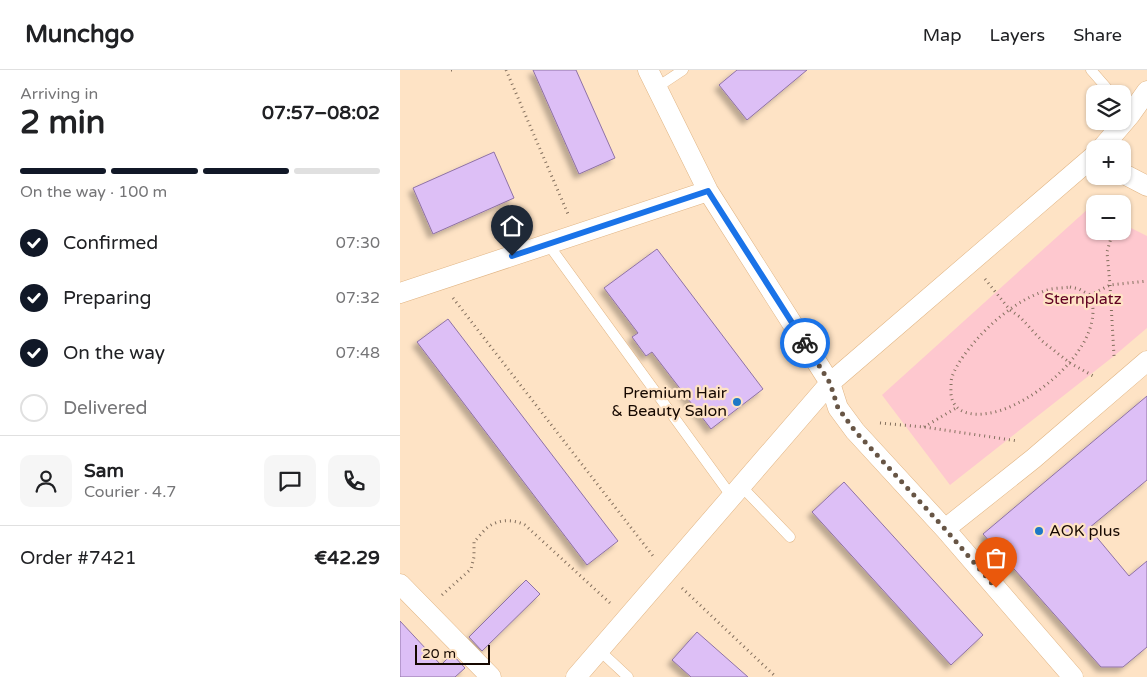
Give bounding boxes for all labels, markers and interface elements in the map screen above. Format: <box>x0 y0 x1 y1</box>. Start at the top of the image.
text: Munchgo <box>25 20 134 49</box>
text: Map <box>923 24 962 46</box>
text: Layers <box>990 24 1045 46</box>
text: Share <box>1073 24 1122 46</box>
text: Arriving in <box>20 84 98 104</box>
map controls <box>1086 85 1131 240</box>
button: layers <box>1086 85 1131 130</box>
text: 07:57–08:02 <box>262 102 380 124</box>
text: 2 min <box>20 104 105 142</box>
button: + <box>1086 140 1131 185</box>
text: On the way · 100 m <box>20 182 167 202</box>
button: − <box>1086 195 1131 240</box>
pin <box>491 205 533 256</box>
icon: home <box>498 212 526 240</box>
icon: check <box>20 229 48 257</box>
text: Confirmed <box>63 232 158 254</box>
text: 07:30 <box>336 233 380 253</box>
icon: check <box>20 284 48 312</box>
text: Preparing <box>63 287 152 309</box>
text: 07:32 <box>336 288 380 308</box>
park label: Sternplatz <box>1044 289 1122 309</box>
courier <box>780 318 830 368</box>
icon: bike <box>791 329 819 357</box>
icon: check <box>20 339 48 367</box>
text: On the way <box>63 342 165 364</box>
text: 07:48 <box>336 343 380 363</box>
place label: Premium Hair & Beauty Salon <box>611 383 728 421</box>
marker: Premium Hair & Beauty Salon <box>731 396 743 408</box>
text: Delivered <box>63 397 148 419</box>
button: person <box>20 455 72 507</box>
button: chat <box>264 455 316 507</box>
button: phone <box>328 455 380 507</box>
text: Sam <box>84 460 124 482</box>
text: Courier · 4.7 <box>84 482 176 502</box>
place label: AOK plus <box>1049 521 1120 541</box>
marker: AOK plus <box>1033 525 1045 537</box>
pin <box>975 537 1017 588</box>
icon: bag <box>982 544 1010 572</box>
text: Order #7421 <box>20 547 137 569</box>
text: €42.29 <box>314 547 380 569</box>
scale bar <box>415 642 490 665</box>
text: 20 m <box>422 645 456 662</box>

